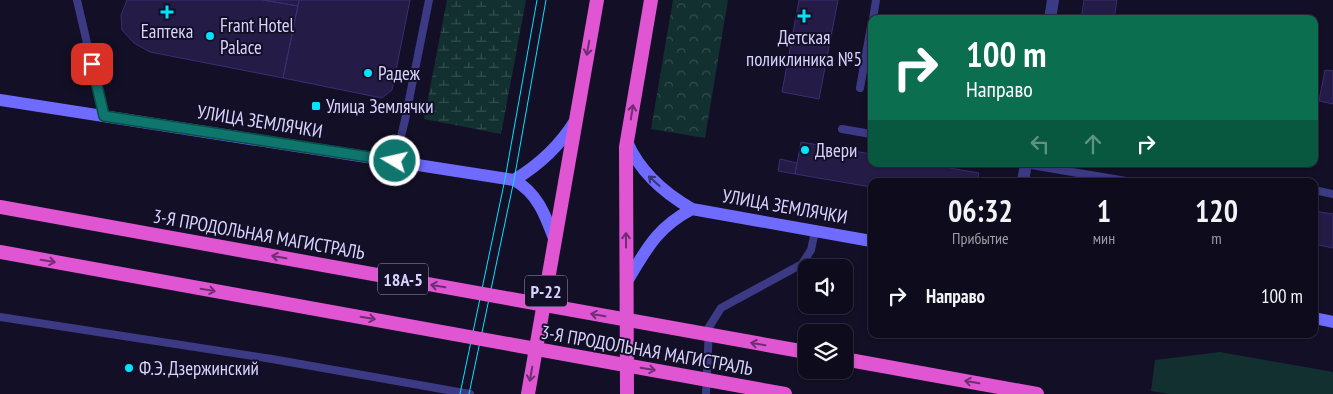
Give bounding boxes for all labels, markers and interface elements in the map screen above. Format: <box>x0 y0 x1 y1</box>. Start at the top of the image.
marker: Еаптека <box>161 6 173 18</box>
marker: Детская поликлиника №5 <box>797 9 811 23</box>
place label: Frant Hotel Palace <box>220 13 295 59</box>
place label: Еаптека <box>141 19 193 43</box>
place label: Детская поликлиника №5 <box>746 25 862 71</box>
marker: Frant Hotel Palace <box>204 30 216 42</box>
text: 100 m <box>966 31 1047 77</box>
icon: right <box>883 35 948 100</box>
one-way arrow <box>583 40 593 56</box>
pin <box>71 43 113 85</box>
icon: arrive <box>78 50 106 78</box>
place label: Радеж <box>378 61 421 85</box>
marker: Радеж <box>362 67 374 79</box>
text: Направо <box>966 75 1033 103</box>
place label: Улица Землячки <box>326 94 434 118</box>
street label: УЛИЦА ЗЕМЛЯЧКИ <box>195 99 325 143</box>
marker: Улица Землячки <box>310 100 322 112</box>
one-way arrow <box>628 104 638 120</box>
icon: left <box>1026 130 1054 158</box>
icon: ahead <box>1079 130 1107 158</box>
icon: right <box>1132 130 1160 158</box>
position arrow <box>368 134 420 186</box>
place label: Двери <box>815 138 857 162</box>
marker: Двери <box>799 144 811 156</box>
one-way arrow <box>647 175 660 187</box>
street label: УЛИЦА ЗЕМЛЯЧКИ <box>720 183 850 229</box>
text: 06:32 <box>948 191 1013 230</box>
text: 1 <box>1097 191 1111 230</box>
text: 120 <box>1195 191 1238 230</box>
street label: 3-Я ПРОДОЛЬНАЯ МАГИСТРАЛЬ <box>151 204 367 265</box>
text: Прибытие <box>952 228 1009 248</box>
text: мин <box>1093 228 1115 248</box>
text: m <box>1211 228 1222 248</box>
one-way arrow <box>621 233 631 249</box>
one-way arrow <box>271 251 287 261</box>
one-way arrow <box>40 256 56 266</box>
map controls <box>798 259 853 379</box>
button: sound <box>798 259 853 314</box>
road number: 18А-5 <box>378 264 428 294</box>
road number: Р-22 <box>525 276 567 306</box>
one-way arrow <box>431 280 447 290</box>
icon: right <box>883 282 911 310</box>
text: Направо <box>926 284 985 308</box>
text: 100 m <box>1261 284 1303 308</box>
one-way arrow <box>199 285 215 295</box>
one-way arrow <box>591 309 607 319</box>
one-way arrow <box>359 314 375 324</box>
street label: 3-Я ПРОДОЛЬНАЯ МАГИСТРАЛЬ <box>539 320 755 381</box>
button: layers <box>798 324 853 379</box>
one-way arrow <box>751 338 767 348</box>
place label: Ф.Э. Дзержинский <box>139 356 259 380</box>
marker: Ф.Э. Дзержинский <box>123 362 135 374</box>
one-way arrow <box>640 365 656 375</box>
one-way arrow <box>526 366 536 382</box>
one-way arrow <box>965 377 981 387</box>

